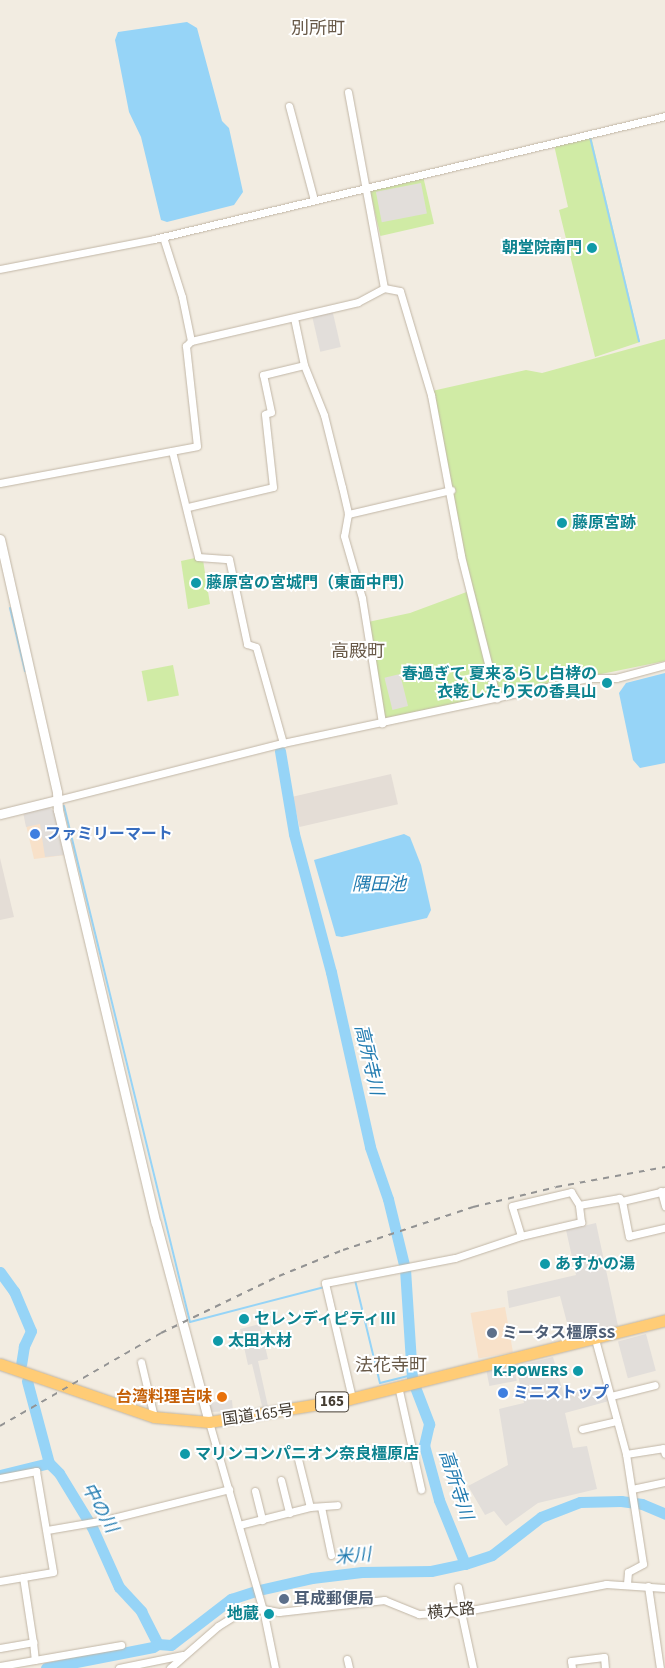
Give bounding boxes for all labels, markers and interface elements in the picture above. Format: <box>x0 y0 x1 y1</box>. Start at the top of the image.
district label: 別所町 <box>291 18 345 40</box>
place label: 朝堂院南門 <box>502 238 582 258</box>
marker: 朝堂院南門 <box>586 242 598 254</box>
place label: 藤原宮跡 <box>572 513 636 533</box>
marker: 藤原宮跡 <box>556 517 568 529</box>
place label: 藤原宮の宮城門（東面中門） <box>206 573 414 593</box>
marker: 藤原宮の宮城門（東面中門） <box>190 577 202 589</box>
district label: 高殿町 <box>331 641 385 663</box>
place label: 春過ぎて 夏来るらし白𣑥の 衣乾したり天の香具山 <box>402 664 597 702</box>
marker: 春過ぎて 夏来るらし白𣑥の 衣乾したり天の香具山 <box>601 677 613 689</box>
place label: ファミリーマート <box>45 824 173 844</box>
marker: ファミリーマート <box>29 828 41 840</box>
water label: 隅田池 <box>352 874 406 896</box>
water label: 高所寺川 <box>349 1022 387 1098</box>
place label: あすかの湯 <box>555 1254 635 1274</box>
marker: あすかの湯 <box>539 1258 551 1270</box>
place label: セレンディピティⅢ <box>254 1309 398 1329</box>
marker: セレンディピティⅢ <box>238 1313 250 1325</box>
place label: ミータス橿原SS <box>502 1323 616 1343</box>
marker: ミータス橿原SS <box>486 1327 498 1339</box>
place label: 太田木材 <box>228 1331 292 1351</box>
marker: 太田木材 <box>212 1335 224 1347</box>
district label: 法花寺町 <box>355 1355 427 1377</box>
place label: K-POWERS <box>493 1361 568 1381</box>
marker: K-POWERS <box>572 1365 584 1377</box>
place label: ミニストップ <box>513 1383 609 1403</box>
place label: 台湾料理吉味 <box>116 1387 212 1407</box>
marker: ミニストップ <box>497 1387 509 1399</box>
road number: 165 <box>314 1390 350 1414</box>
marker: 台湾料理吉味 <box>216 1391 228 1403</box>
street label: 国道165号 <box>221 1400 295 1430</box>
place label: マリンコンパニオン奈良橿原店 <box>195 1444 419 1464</box>
water label: 高所寺川 <box>434 1447 476 1523</box>
marker: マリンコンパニオン奈良橿原店 <box>179 1448 191 1460</box>
water label: 中の川 <box>76 1479 122 1537</box>
water label: 米川 <box>334 1545 372 1569</box>
place label: 耳成郵便局 <box>294 1589 374 1609</box>
marker: 耳成郵便局 <box>278 1593 290 1605</box>
street label: 横大路 <box>426 1599 476 1623</box>
place label: 地蔵 <box>227 1604 259 1624</box>
marker: 地蔵 <box>263 1608 275 1620</box>

